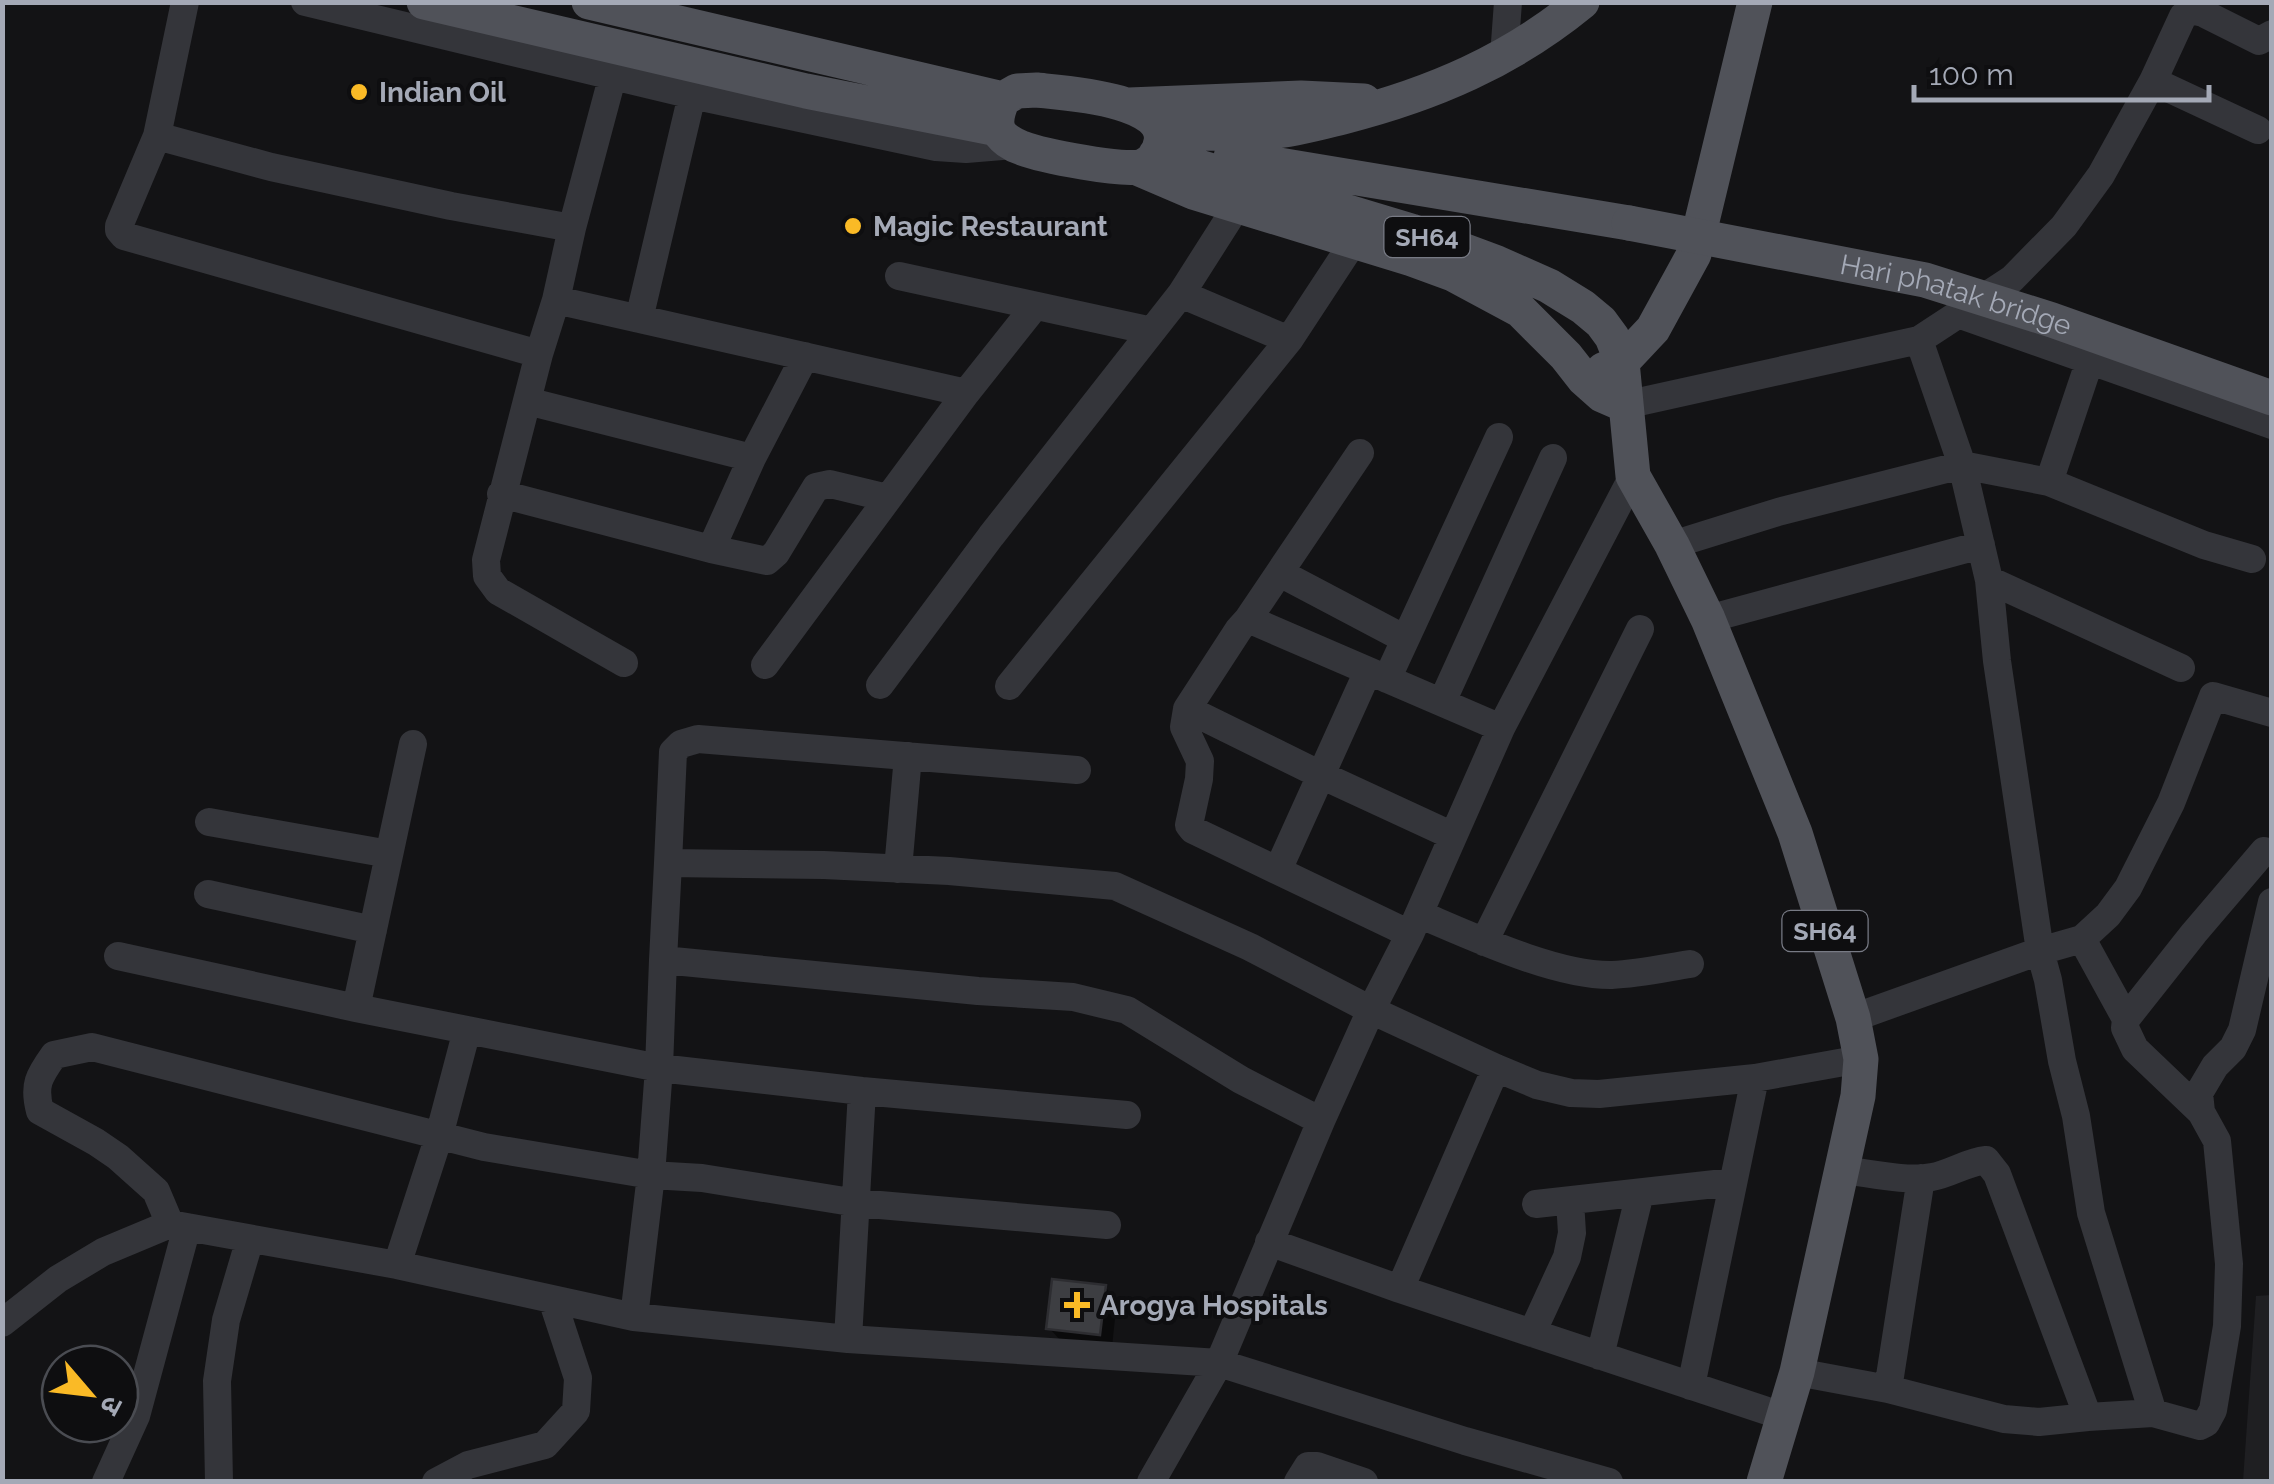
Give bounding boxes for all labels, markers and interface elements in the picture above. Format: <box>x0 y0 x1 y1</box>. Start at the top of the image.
scale bar <box>1914 40 2209 102</box>
text: 100 m <box>1929 57 2014 92</box>
place label: Indian Oil <box>379 76 506 109</box>
marker: Indian Oil <box>348 81 370 103</box>
place label: Magic Restaurant <box>873 210 1108 243</box>
marker: Magic Restaurant <box>842 215 864 237</box>
road number: SH64 <box>1384 217 1470 257</box>
street label: Hari phatak bridge <box>1838 248 2076 342</box>
road number: SH64 <box>1782 911 1868 951</box>
place label: Arogya Hospitals <box>1100 1289 1328 1322</box>
marker: Arogya Hospitals <box>1064 1292 1090 1318</box>
north arrow <box>40 1344 140 1444</box>
text: उ <box>93 1391 130 1421</box>

